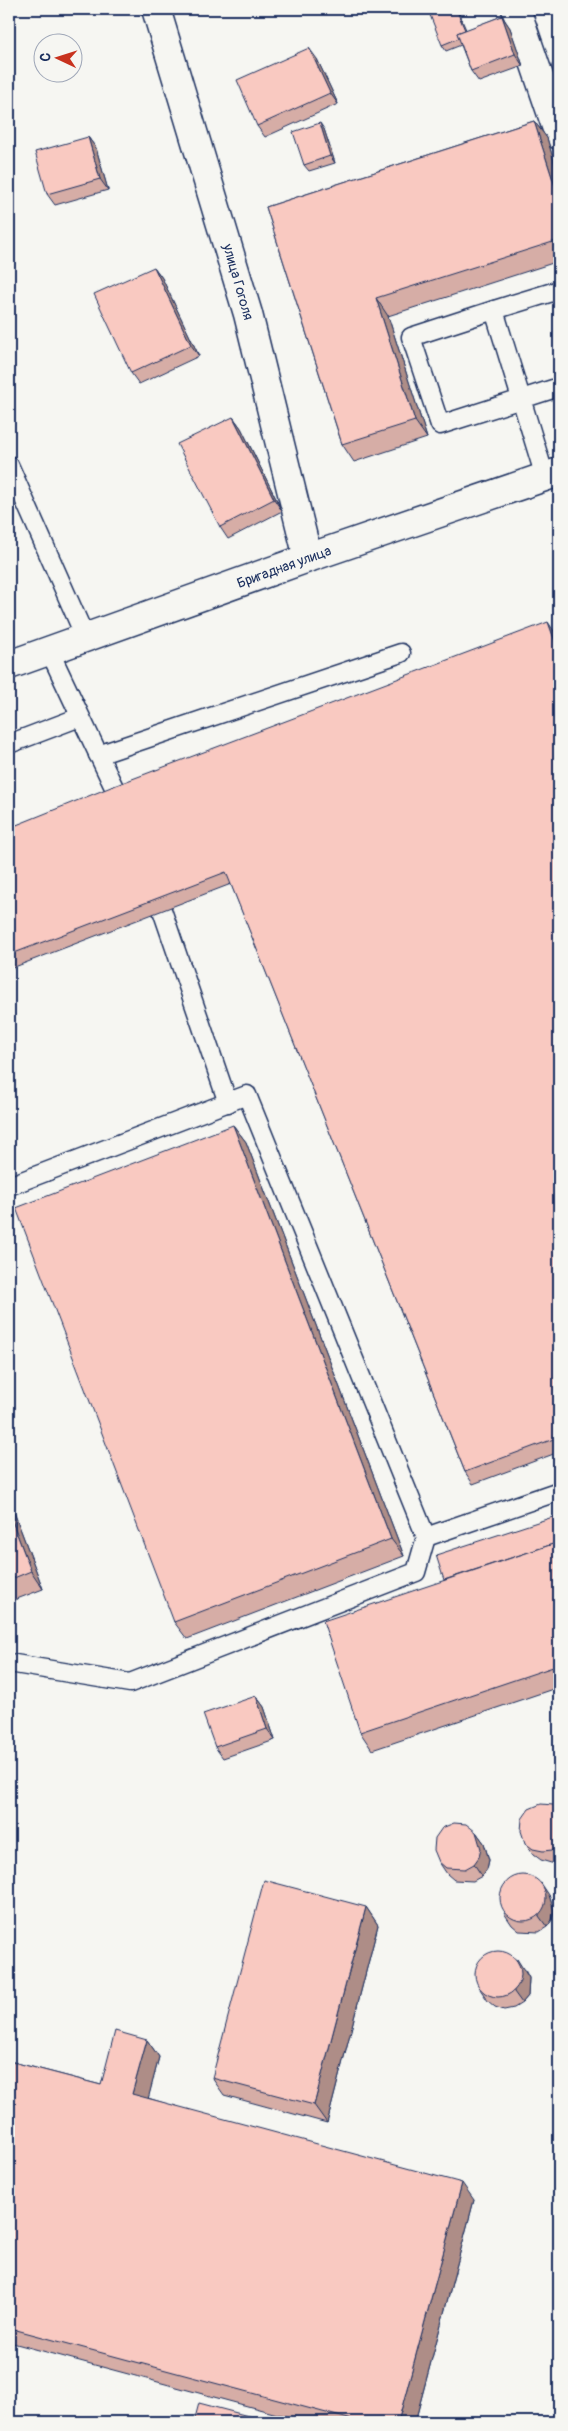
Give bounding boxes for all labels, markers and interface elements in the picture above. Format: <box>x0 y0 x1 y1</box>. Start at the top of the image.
north arrow <box>32 32 82 82</box>
text: С <box>37 52 54 62</box>
street label: улица Гоголя <box>219 241 257 322</box>
street label: Бригадная улица <box>235 542 333 592</box>

